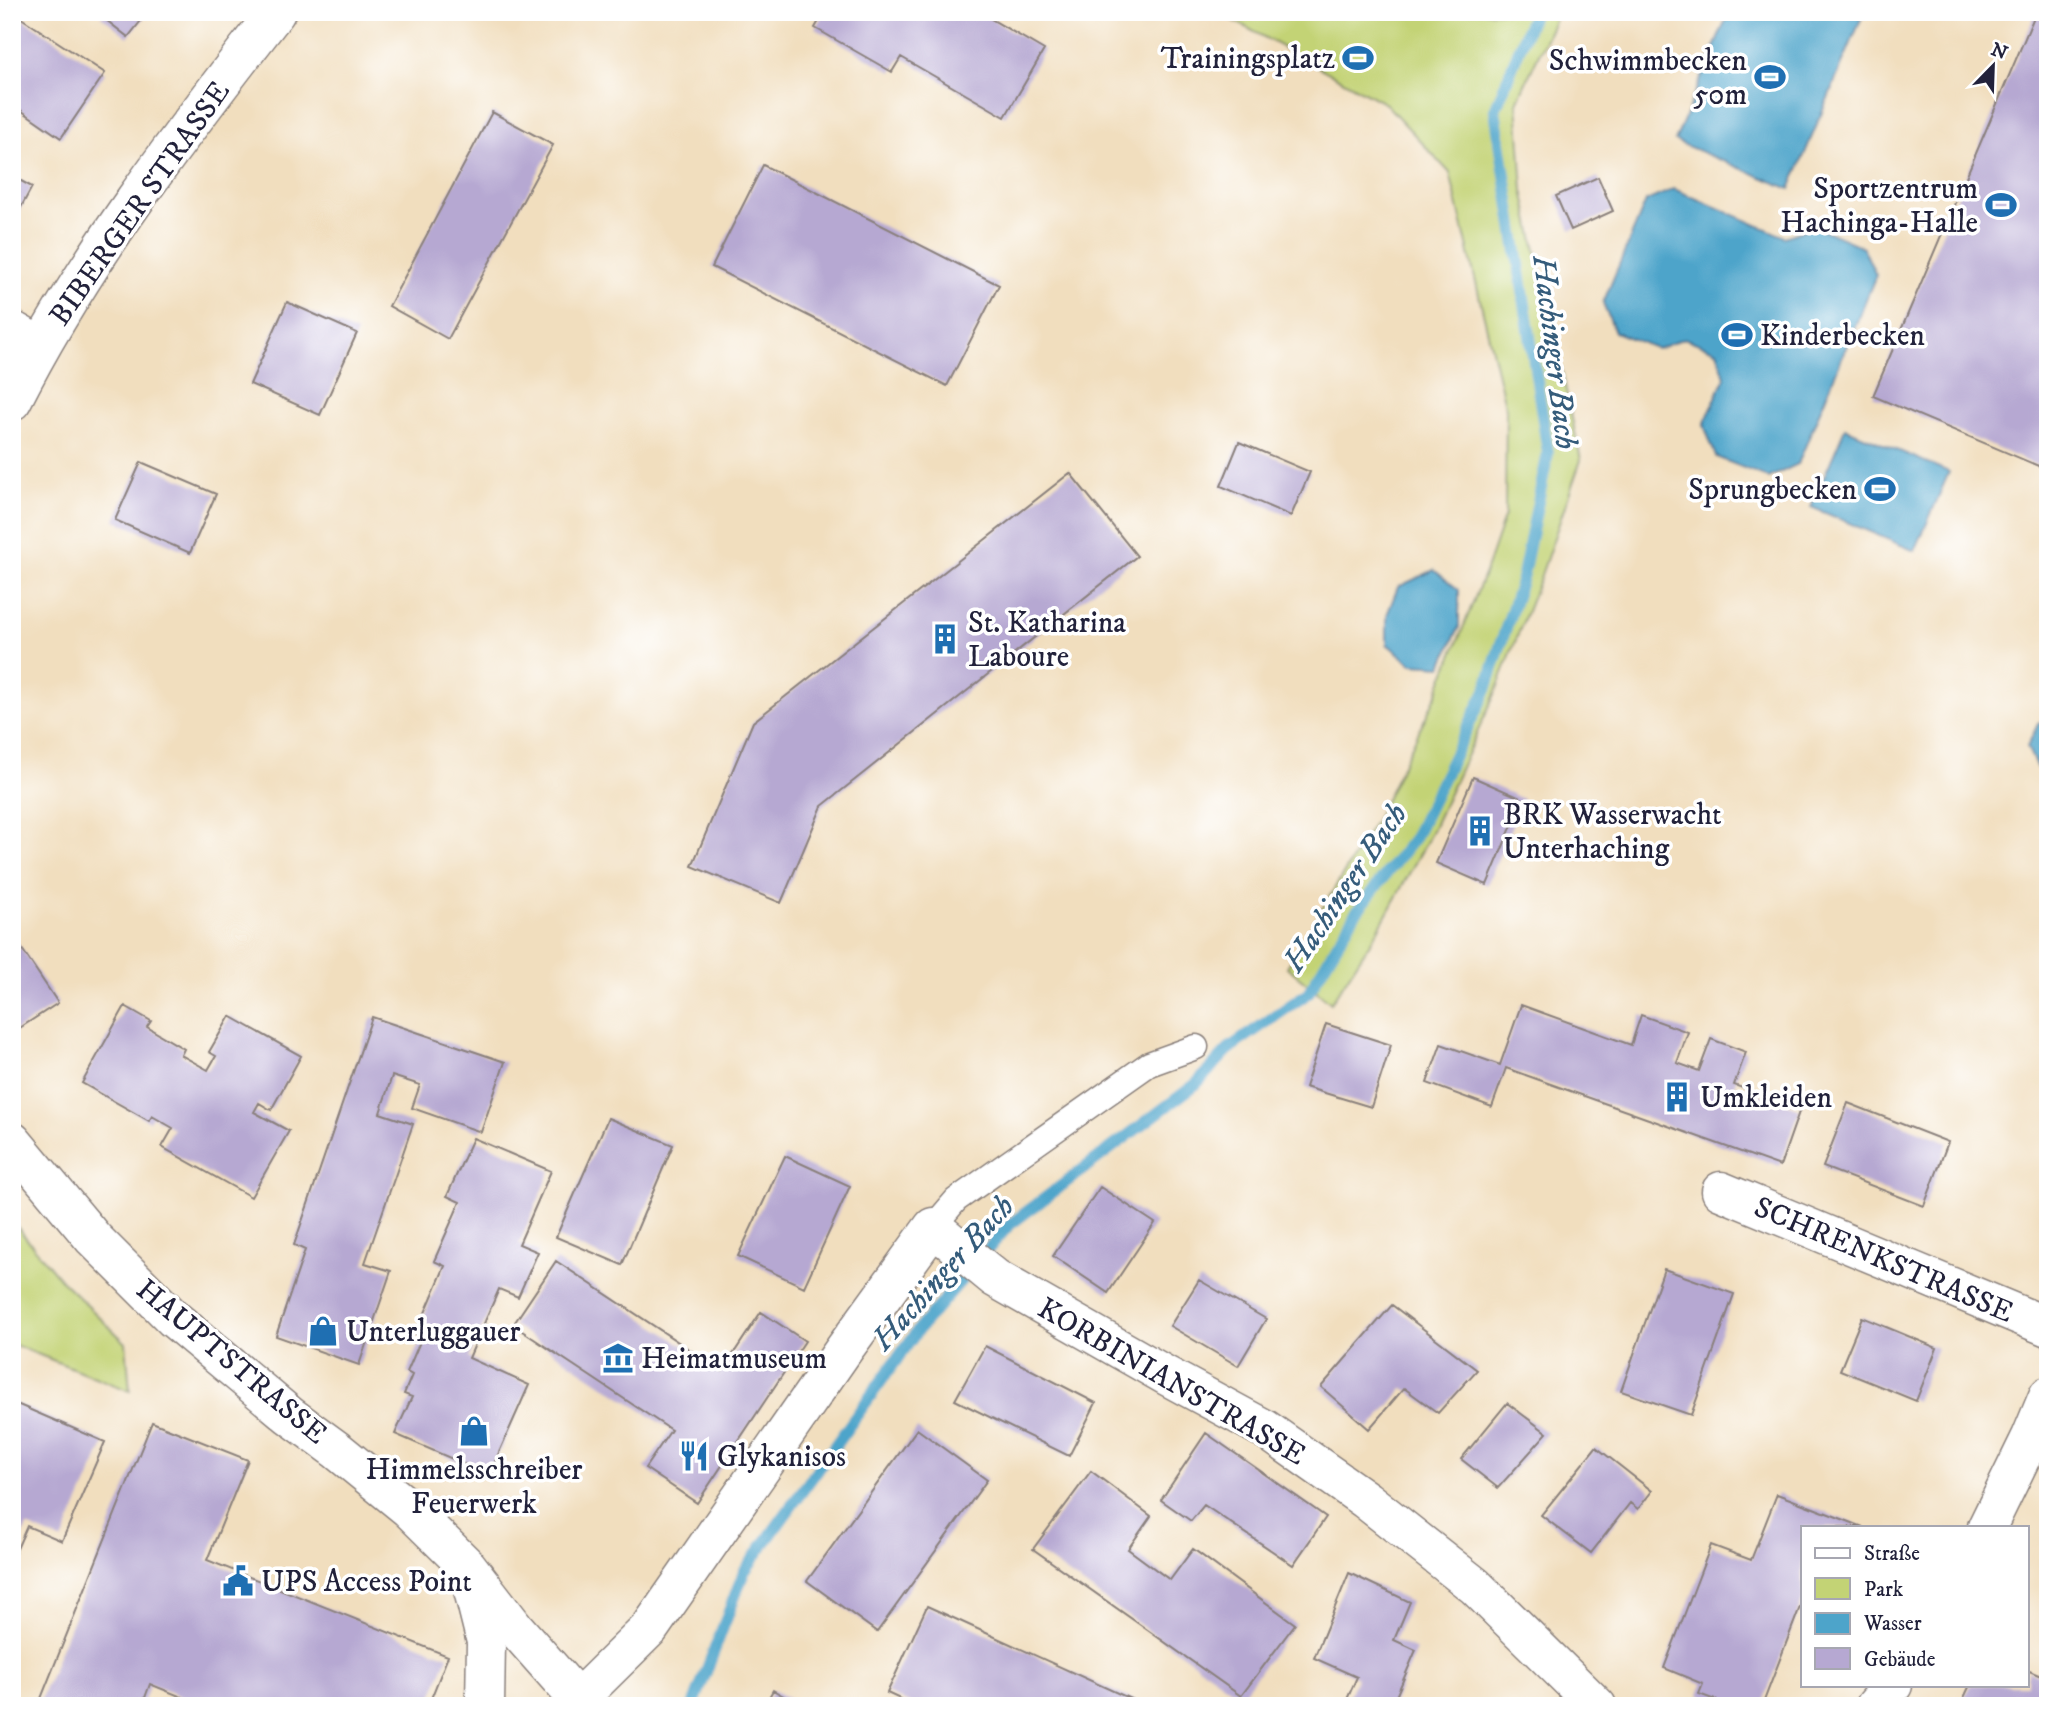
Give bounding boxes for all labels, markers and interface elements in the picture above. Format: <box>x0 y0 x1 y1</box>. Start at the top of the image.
north arrow <box>1958 32 2028 102</box>
text: N <box>1987 38 2011 66</box>
place label: Trainingsplatz <box>1161 41 1335 78</box>
sports icon: Trainingsplatz <box>1341 41 1375 75</box>
place label: Schwimmbecken 50m <box>1549 43 1747 114</box>
sports icon: Schwimmbecken 50m <box>1753 60 1787 94</box>
street label: BIBERGER STRASSE <box>42 74 239 333</box>
place label: Sportzentrum Hachinga-Halle <box>1780 171 1978 242</box>
sports icon: Sportzentrum Hachinga-Halle <box>1984 188 2018 222</box>
water label: Hachinger Bach <box>1522 252 1586 452</box>
sports icon: Kinderbecken <box>1720 318 1754 352</box>
place label: Kinderbecken <box>1760 318 1925 355</box>
place label: Sprungbecken <box>1688 472 1857 509</box>
sports icon: Sprungbecken <box>1863 472 1897 506</box>
place label: St. Katharina Laboure <box>968 605 1126 676</box>
building icon: St. Katharina Laboure <box>928 622 962 656</box>
water label: Hachinger Bach <box>1274 796 1417 981</box>
place label: BRK Wasserwacht Unterhaching <box>1503 797 1722 868</box>
building icon: BRK Wasserwacht Unterhaching <box>1463 814 1497 848</box>
building icon: Umkleiden <box>1660 1080 1694 1114</box>
place label: Umkleiden <box>1700 1080 1832 1117</box>
water label: Hachinger Bach <box>863 1187 1024 1360</box>
street label: SCHRENKSTRASSE <box>1748 1189 2018 1332</box>
street label: HAUPTSTRASSE <box>128 1272 334 1453</box>
street label: KORBINIANSTRASSE <box>1031 1290 1312 1474</box>
shop icon: Unterluggauer <box>306 1314 340 1348</box>
place label: Unterluggauer <box>346 1314 521 1351</box>
museum icon: Heimatmuseum <box>601 1341 635 1375</box>
place label: Heimatmuseum <box>641 1341 827 1378</box>
shop icon: Himmelsschreiber Feuerwerk <box>457 1414 491 1448</box>
restaurant icon: Glykanisos <box>677 1439 711 1473</box>
place label: Glykanisos <box>717 1439 846 1476</box>
place label: Himmelsschreiber Feuerwerk <box>366 1452 583 1523</box>
legend <box>1801 1526 2028 1686</box>
text: Straße <box>1864 1541 1920 1567</box>
public building icon: UPS Access Point <box>221 1564 255 1598</box>
place label: UPS Access Point <box>261 1564 472 1601</box>
text: Park <box>1864 1577 1904 1603</box>
text: Wasser <box>1863 1611 1922 1637</box>
text: Gebäude <box>1864 1647 1936 1673</box>

